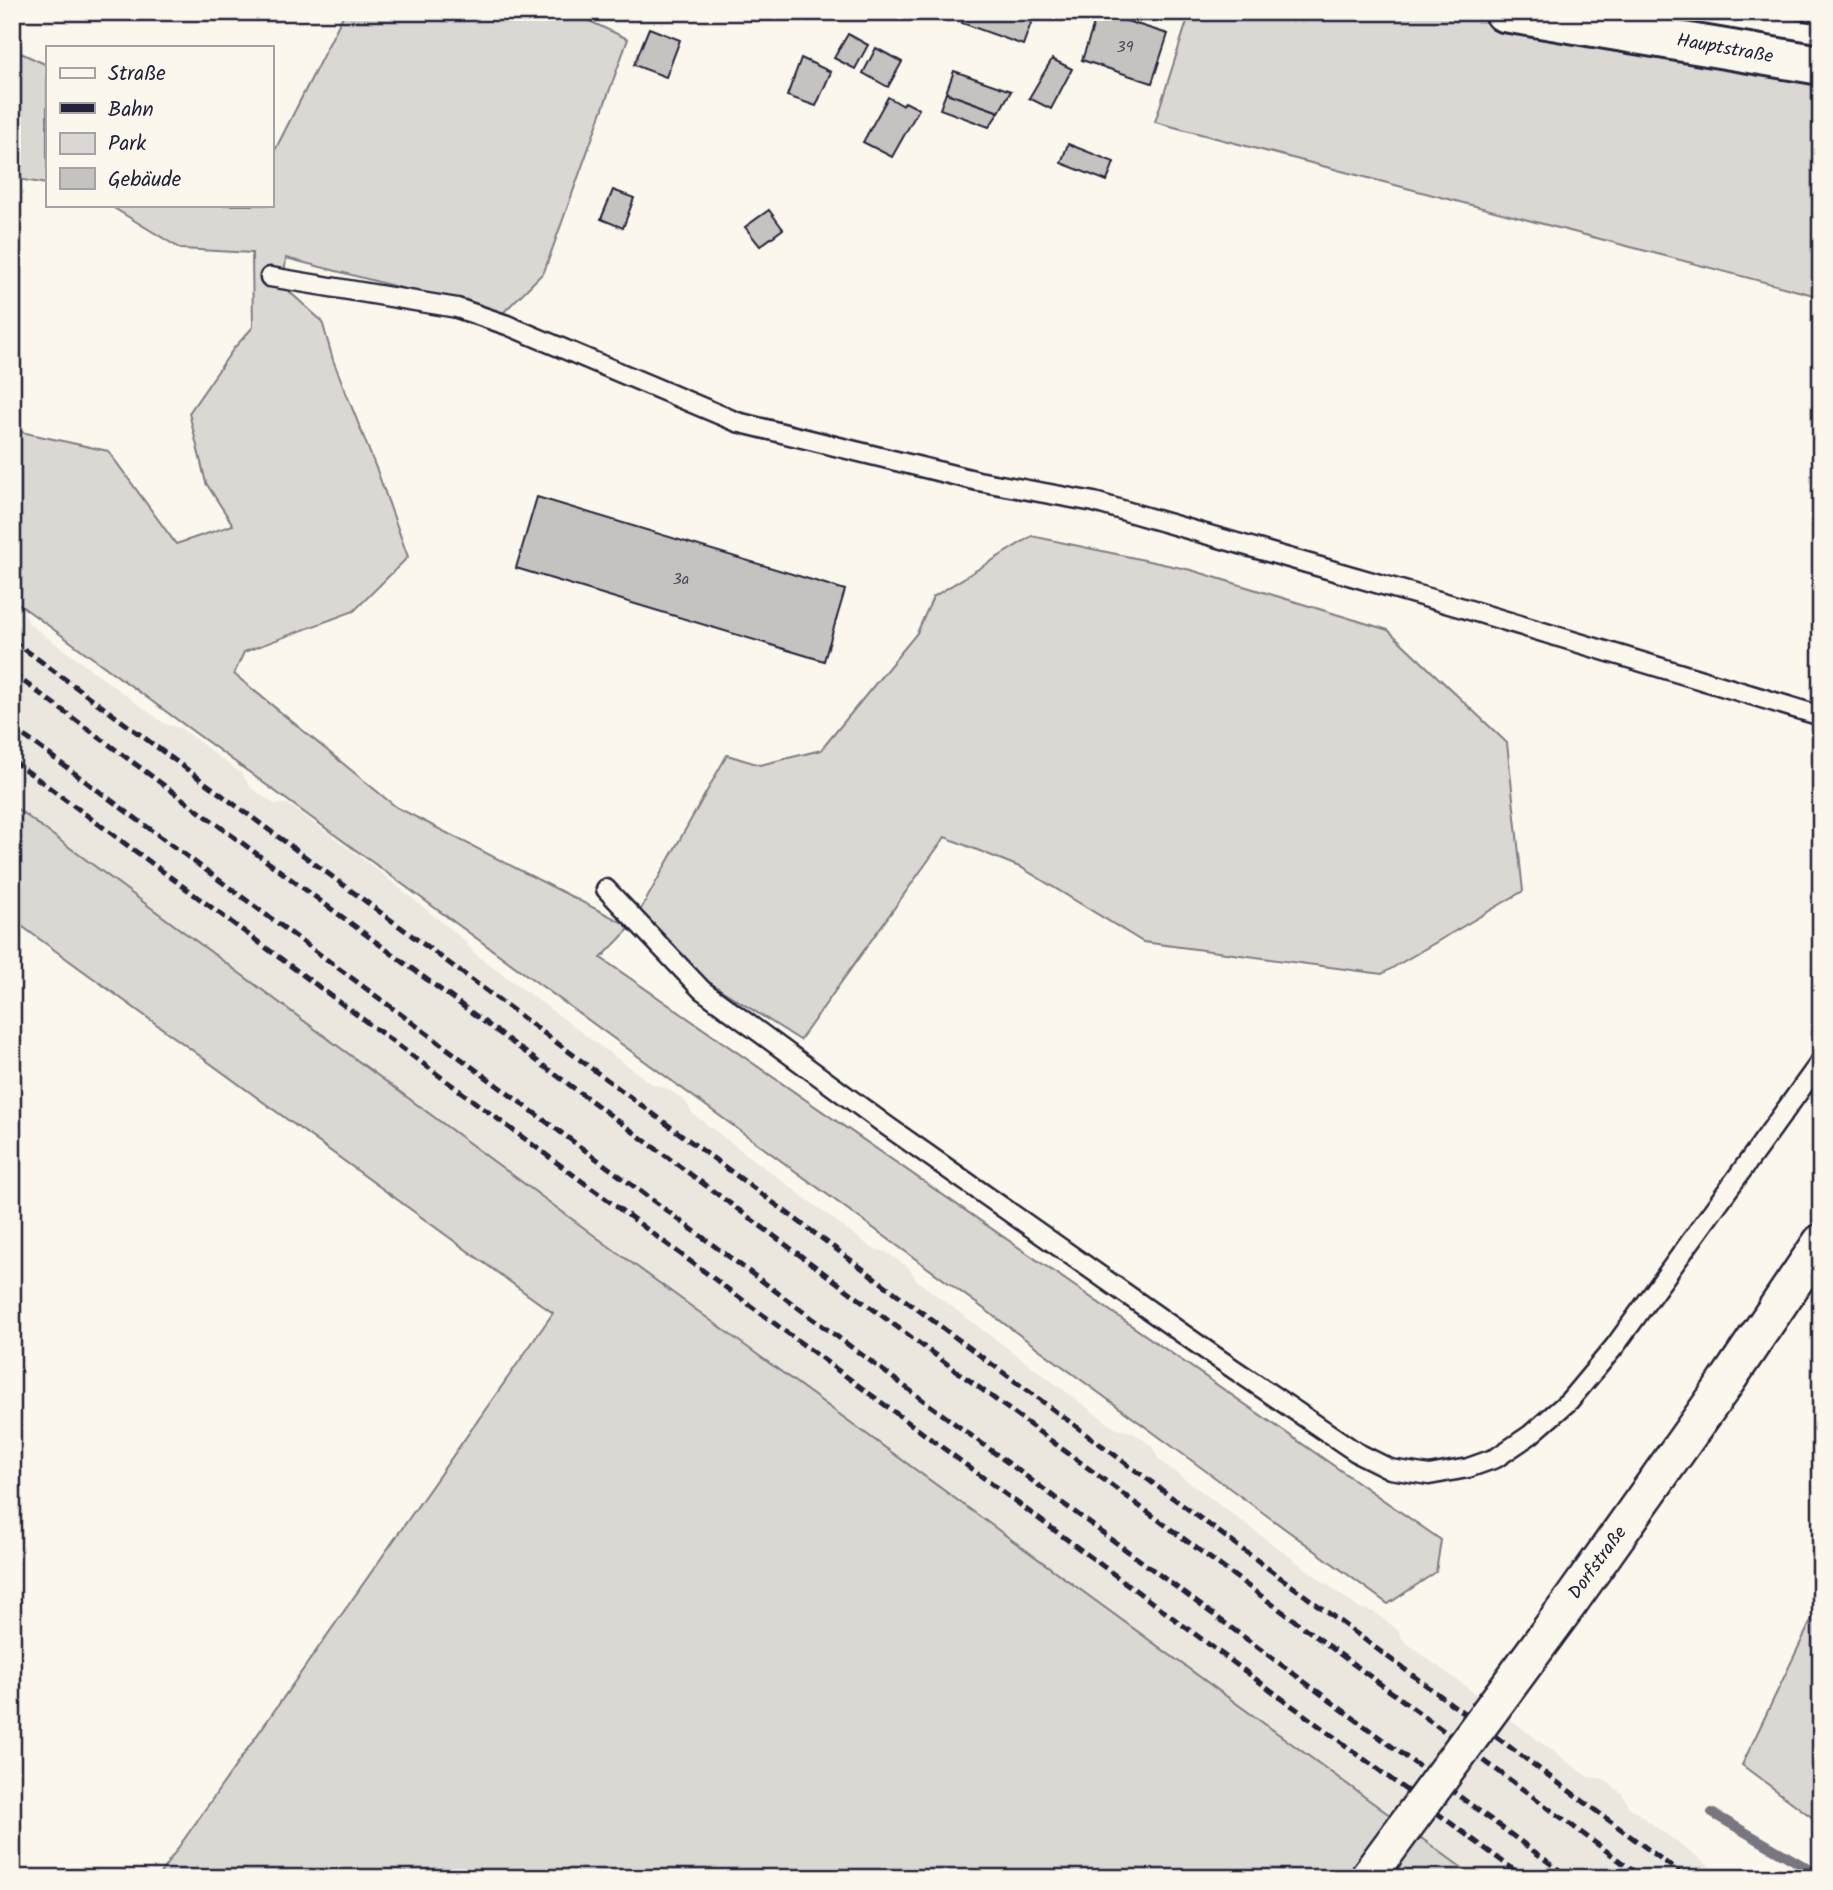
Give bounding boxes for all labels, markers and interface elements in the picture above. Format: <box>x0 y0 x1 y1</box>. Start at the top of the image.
street label: Hauptstraße <box>1674 26 1776 72</box>
house number: 39 <box>1117 35 1134 60</box>
legend <box>46 46 273 206</box>
text: Straße <box>108 58 166 91</box>
text: Bahn <box>108 94 154 127</box>
text: Park <box>108 128 146 161</box>
text: Gebäude <box>108 164 182 197</box>
house number: 3a <box>673 567 689 592</box>
street label: Dorfstraße <box>1561 1520 1635 1606</box>

